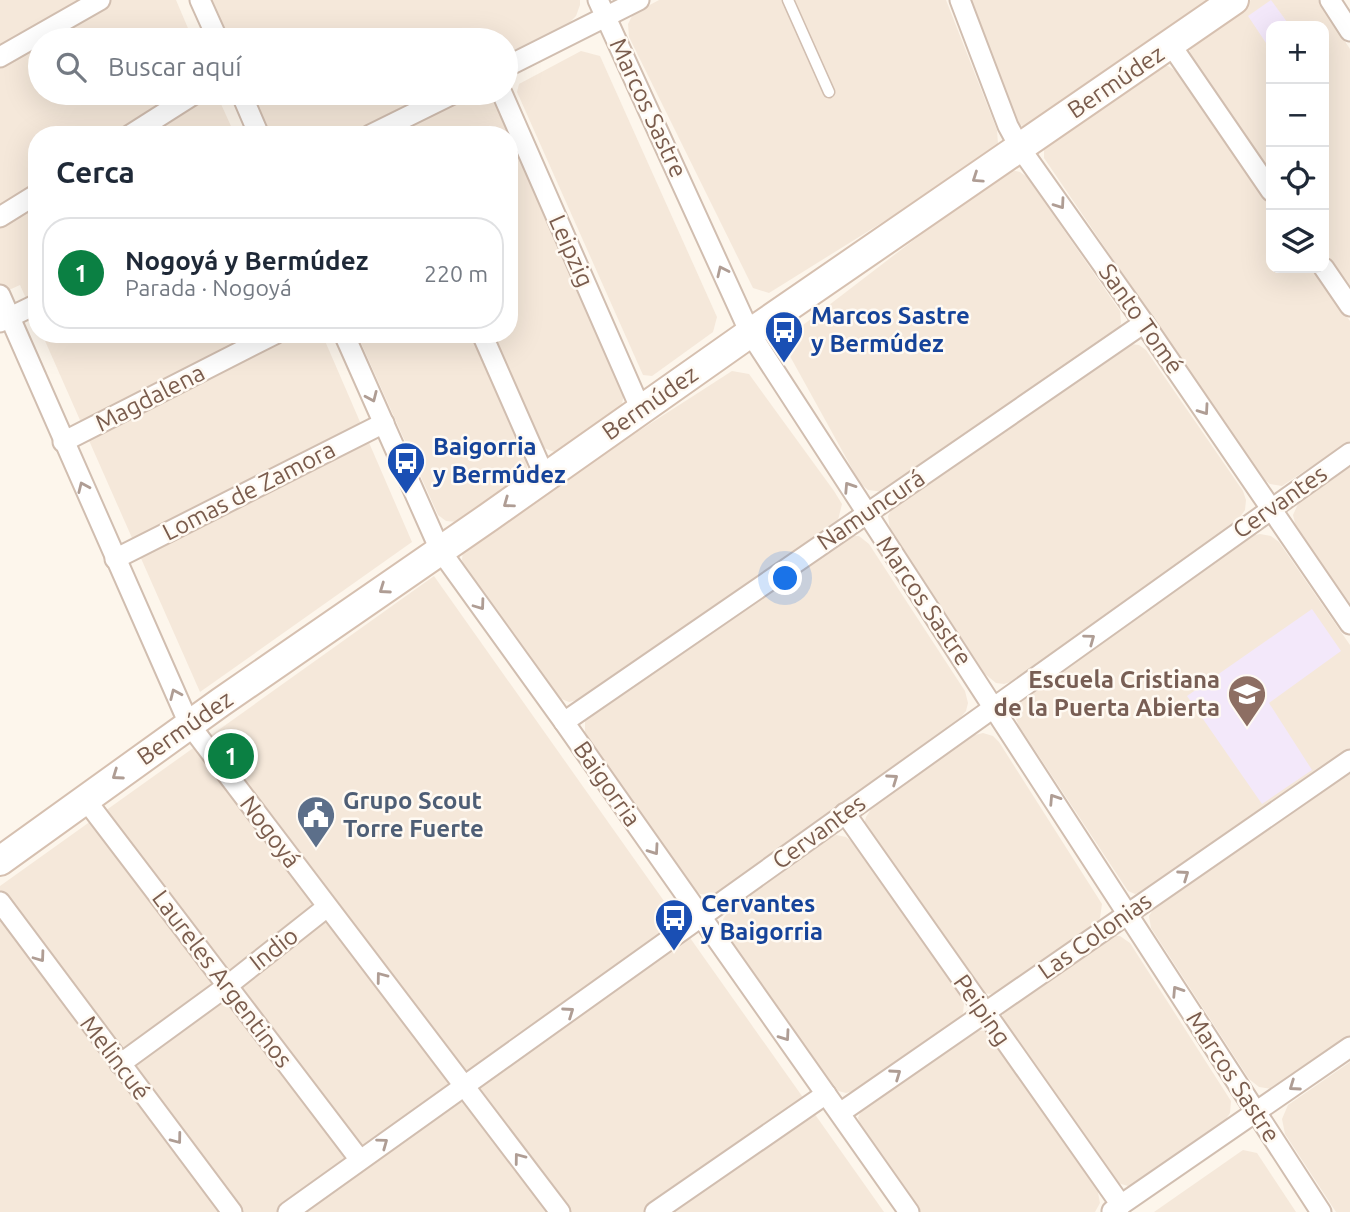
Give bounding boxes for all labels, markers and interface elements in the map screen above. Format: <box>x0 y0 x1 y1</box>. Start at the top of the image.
map controls <box>1266 21 1329 273</box>
button: + <box>1266 21 1329 84</box>
search box <box>28 28 518 105</box>
street label: Marcos Sastre <box>604 34 692 182</box>
street label: Bermúdez <box>1062 40 1169 124</box>
icon: search <box>52 48 90 86</box>
text: Buscar aquí <box>108 52 242 81</box>
button: − <box>1266 84 1329 147</box>
button: locate <box>1266 147 1329 210</box>
text: Cerca <box>56 155 135 189</box>
one-way arrow <box>971 170 984 183</box>
one-way arrow <box>1051 196 1064 209</box>
button: layers <box>1266 210 1329 273</box>
street label: Leipzig <box>544 211 599 291</box>
text: Nogoyá y Bermúdez <box>125 246 368 275</box>
street label: Santo Tomé <box>1094 259 1189 379</box>
text: 1 <box>75 261 87 286</box>
text: 220 m <box>424 261 488 286</box>
one-way arrow <box>716 266 730 278</box>
text: Parada · Nogoyá <box>125 275 292 300</box>
place label: Marcos Sastre y Bermúdez <box>811 302 970 357</box>
bus stop icon: Marcos Sastre y Bermúdez <box>763 309 805 364</box>
street label: Magdalena <box>91 359 209 437</box>
street label: Bermúdez <box>597 360 703 445</box>
one-way arrow <box>364 389 378 402</box>
one-way arrow <box>1196 402 1208 415</box>
place label: Baigorria y Bermúdez <box>433 433 566 488</box>
street label: Lomas de Zamora <box>158 435 340 546</box>
bus stop icon: Baigorria y Bermúdez <box>385 440 427 495</box>
street label: Cervantes <box>1228 459 1332 544</box>
street label: Namuncurá <box>812 464 930 555</box>
one-way arrow <box>77 481 91 494</box>
one-way arrow <box>845 482 857 495</box>
one-way arrow <box>503 495 516 507</box>
street label: Marcos Sastre <box>871 531 978 671</box>
your location <box>768 561 802 595</box>
one-way arrow <box>379 581 392 593</box>
one-way arrow <box>471 597 484 610</box>
one-way arrow <box>1082 634 1095 647</box>
place label: Escuela Cristiana de la Puerta Abierta <box>994 666 1220 721</box>
school or university icon: Escuela Cristiana de la Puerta Abierta <box>1226 673 1268 728</box>
street label: Bermúdez <box>132 685 238 770</box>
one-way arrow <box>169 689 183 702</box>
pin: 1 <box>208 730 254 782</box>
street label: Baigorria <box>568 736 646 831</box>
one-way arrow <box>112 767 125 780</box>
one-way arrow <box>885 775 898 787</box>
place label: Grupo Scout Torre Fuerte <box>343 787 484 842</box>
street label: Cervantes <box>767 789 870 874</box>
street label: Nogoyá <box>235 790 306 873</box>
public building icon: Grupo Scout Torre Fuerte <box>295 794 337 849</box>
one-way arrow <box>1049 794 1062 807</box>
one-way arrow <box>646 842 658 855</box>
one-way arrow <box>1176 870 1189 883</box>
street label: Laureles Argentinos <box>147 885 298 1073</box>
street label: Las Colonias <box>1033 887 1156 984</box>
place label: Cervantes y Baigorria <box>701 890 823 945</box>
bus stop icon: Cervantes y Baigorria <box>653 897 695 952</box>
street label: Indio <box>244 921 303 976</box>
one-way arrow <box>32 949 45 962</box>
street label: Peiping <box>948 969 1017 1050</box>
one-way arrow <box>376 972 389 985</box>
one-way arrow <box>1172 985 1185 998</box>
street label: Marcos Sastre <box>1181 1006 1286 1147</box>
one-way arrow <box>561 1007 574 1020</box>
street label: Melincué <box>75 1010 156 1105</box>
one-way arrow <box>777 1028 789 1041</box>
one-way arrow <box>888 1070 901 1082</box>
one-way arrow <box>1289 1078 1302 1090</box>
one-way arrow <box>168 1132 181 1144</box>
one-way arrow <box>375 1139 388 1152</box>
one-way arrow <box>514 1153 527 1165</box>

